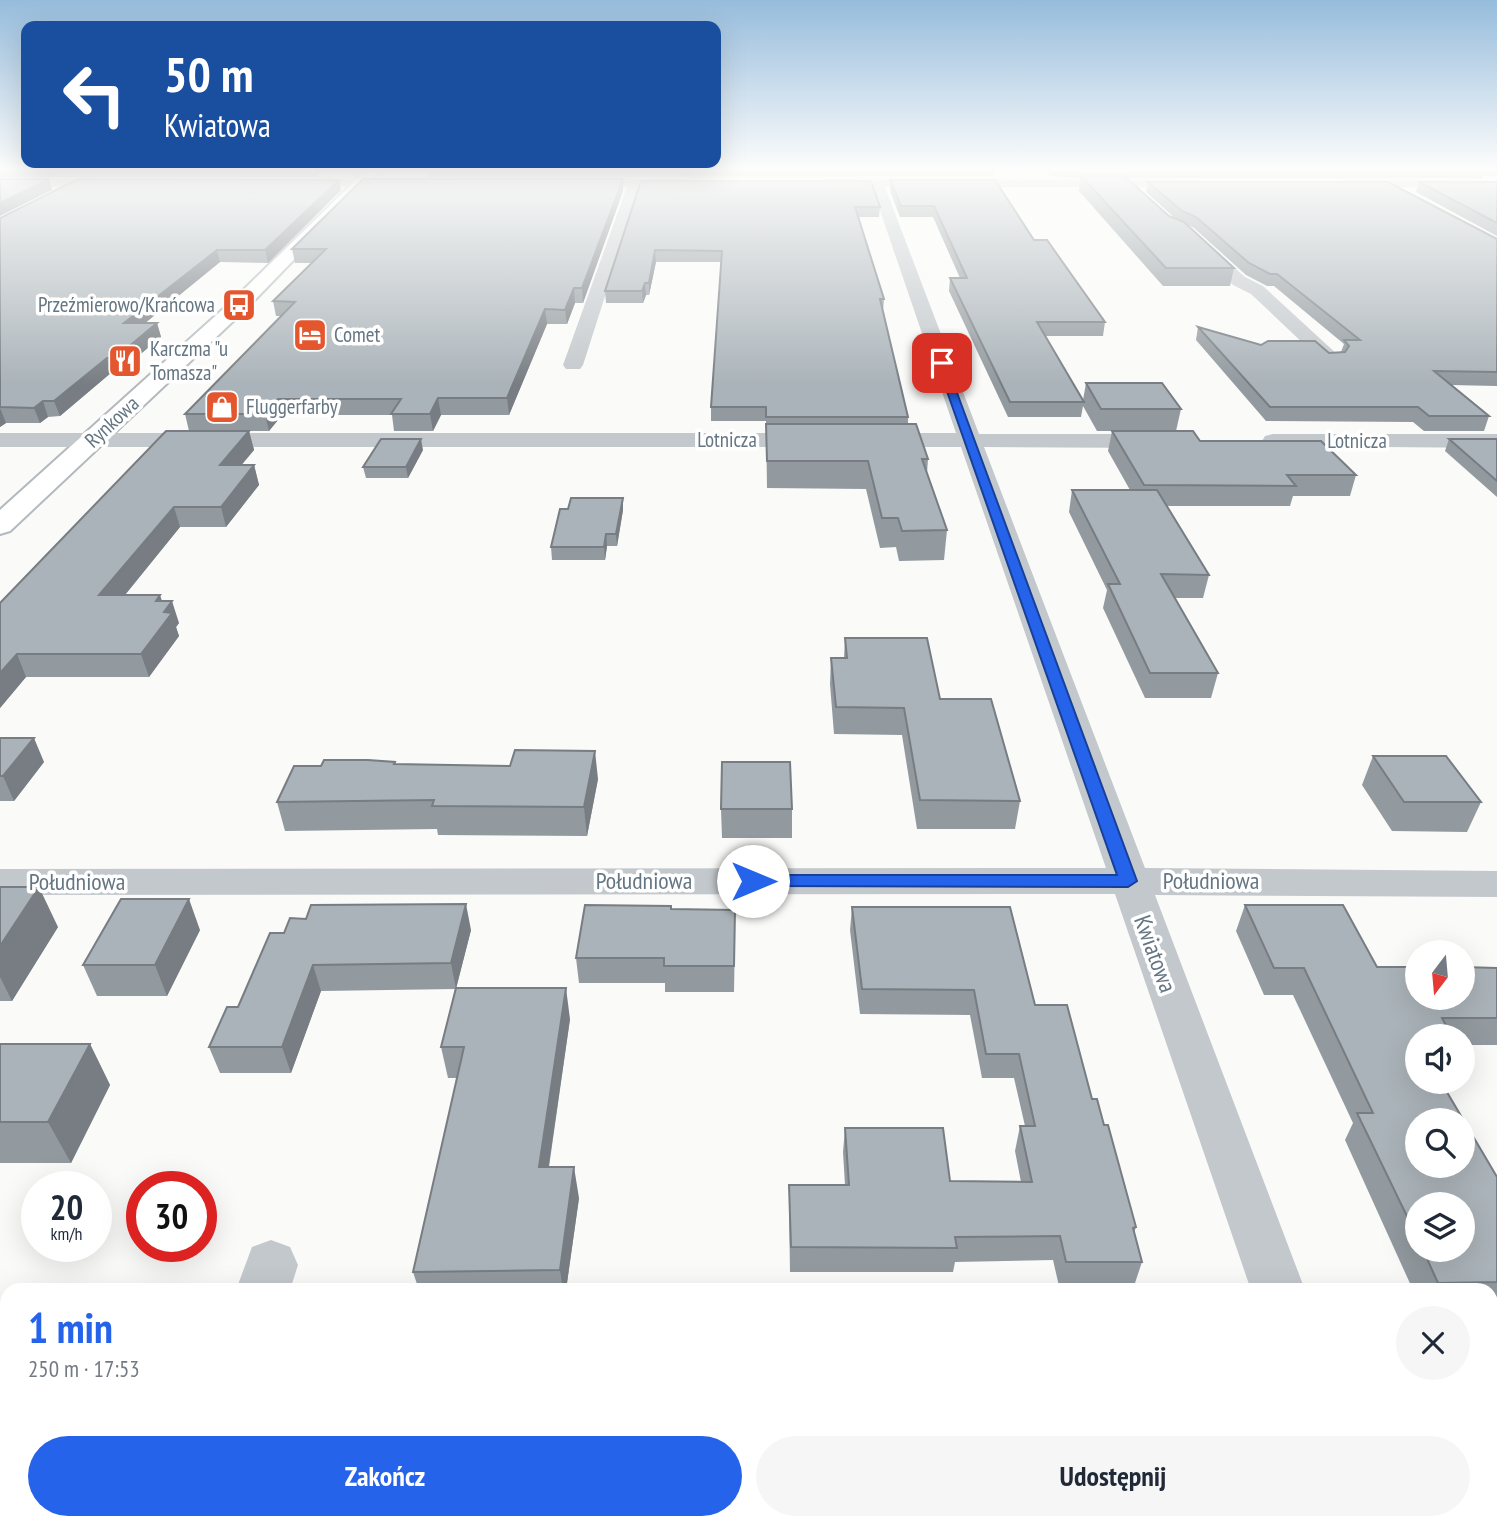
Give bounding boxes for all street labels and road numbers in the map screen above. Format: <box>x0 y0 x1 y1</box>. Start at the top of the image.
street label: Rynkowa <box>79 390 144 453</box>
street label: Lotnicza <box>697 426 757 453</box>
street label: Lotnicza <box>1327 427 1387 454</box>
street label: Południowa <box>596 865 692 896</box>
street label: Południowa <box>1163 865 1259 896</box>
street label: Południowa <box>29 866 125 897</box>
street label: Kwiatowa <box>1127 911 1184 997</box>

